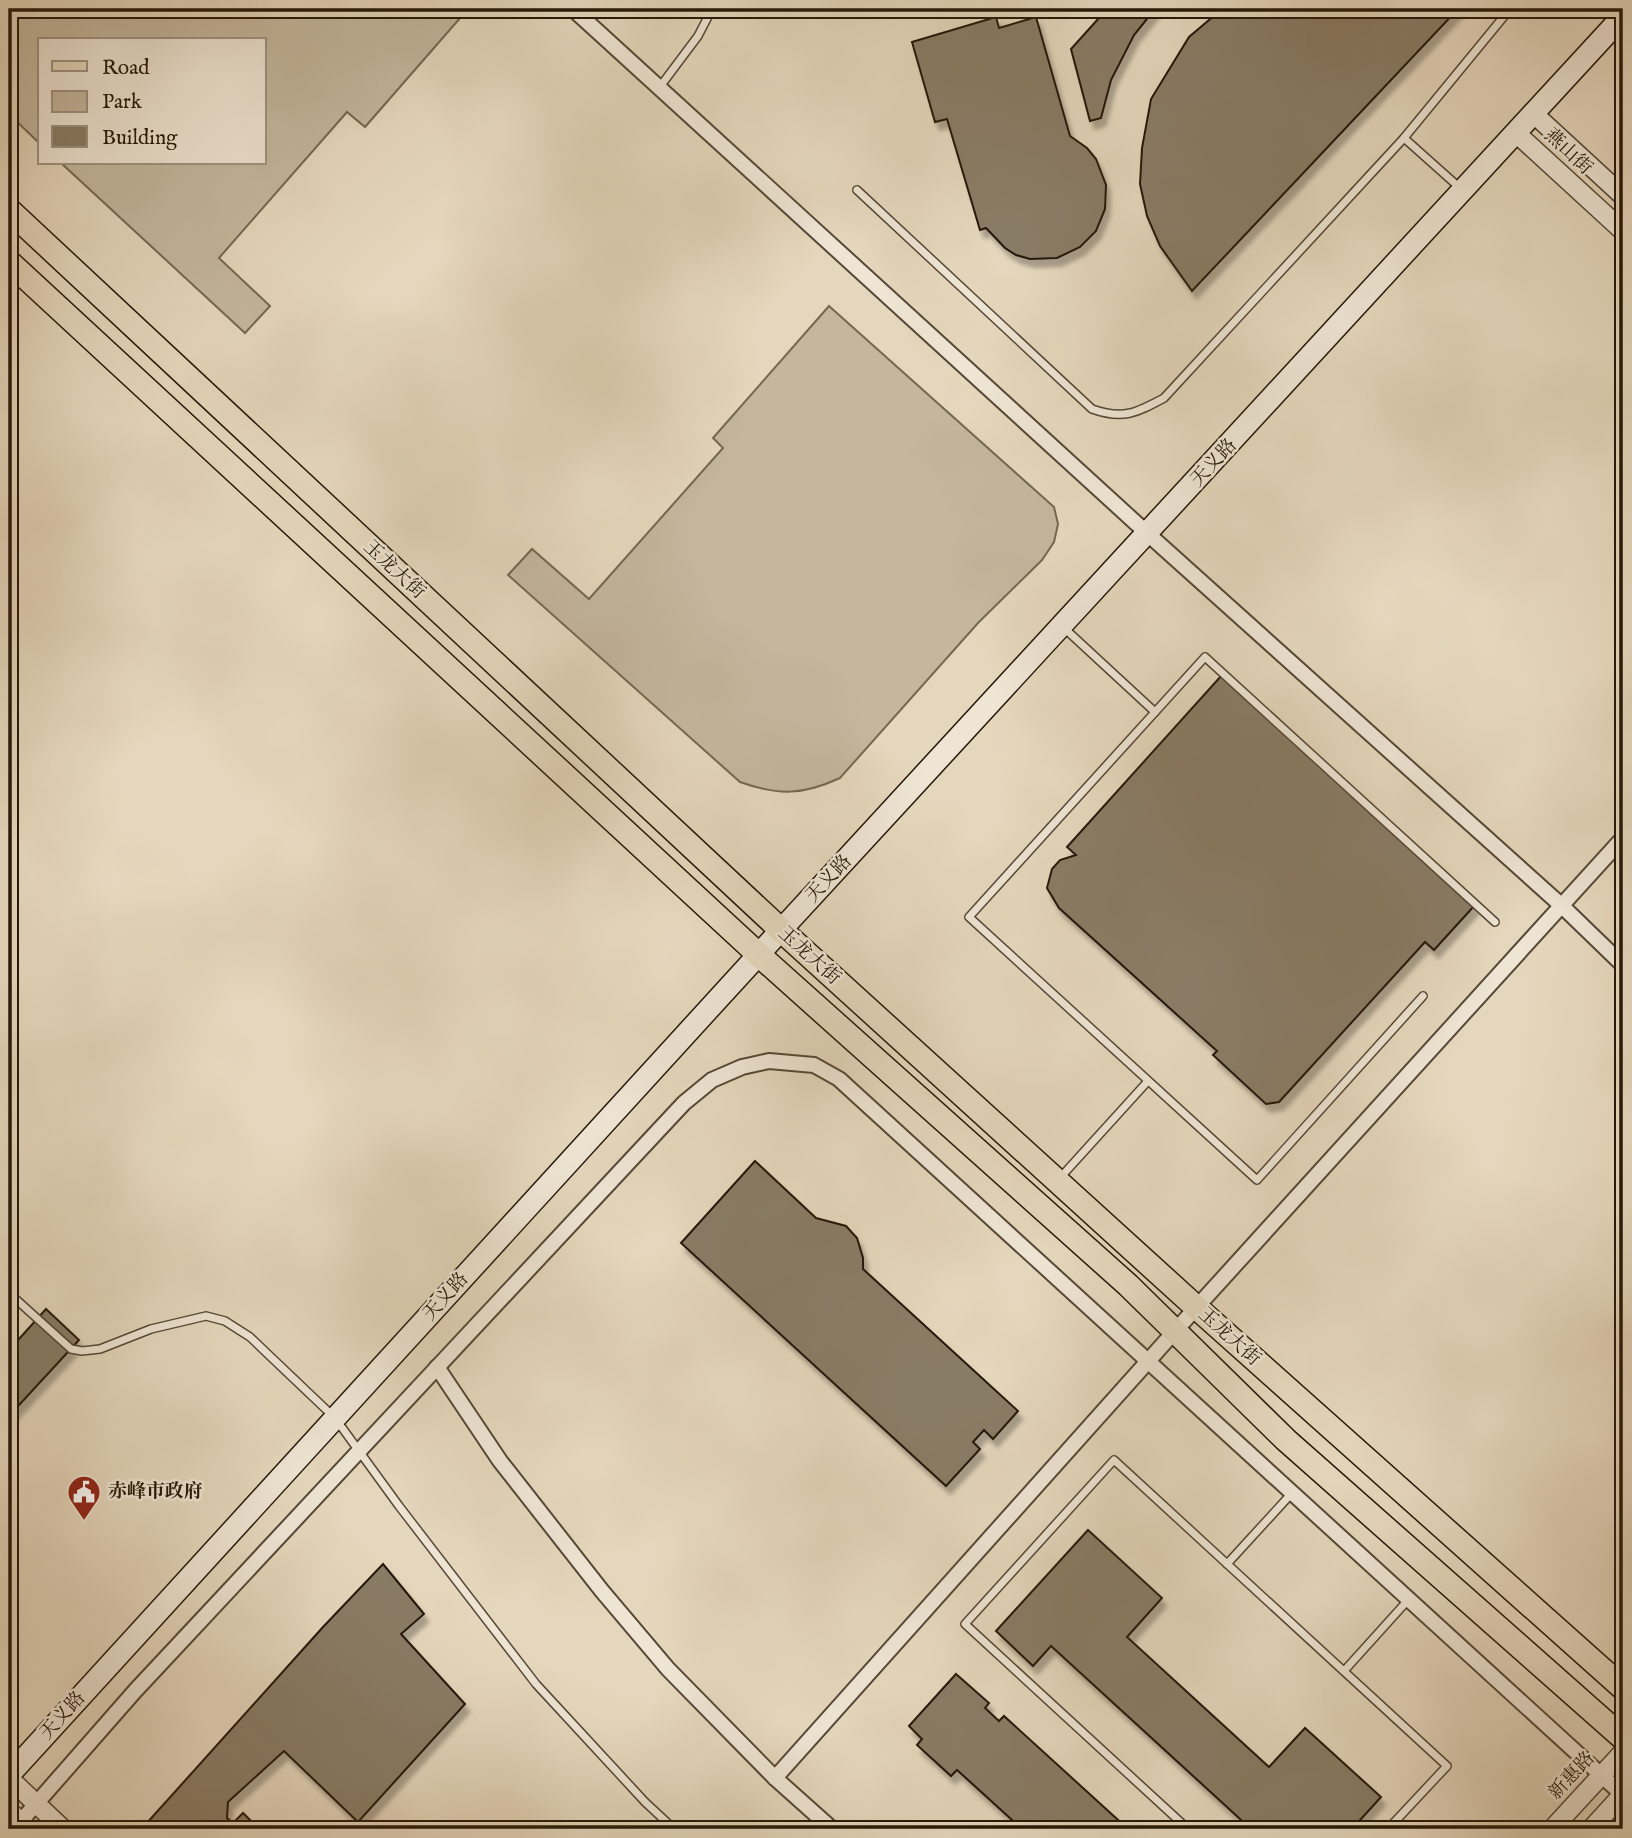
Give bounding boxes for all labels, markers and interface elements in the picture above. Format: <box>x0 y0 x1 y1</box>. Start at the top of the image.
legend <box>38 38 266 164</box>
text: Road <box>102 55 150 82</box>
text: Park <box>102 89 143 116</box>
street label: 燕山街 <box>1539 124 1597 180</box>
text: Building <box>102 125 178 152</box>
street label: 天义路 <box>1186 434 1242 492</box>
street label: 玉龙大街 <box>358 535 430 605</box>
street label: 天义路 <box>801 850 857 908</box>
street label: 玉龙大街 <box>773 922 845 990</box>
street label: 天义路 <box>418 1268 474 1326</box>
street label: 玉龙大街 <box>1193 1303 1265 1371</box>
public building icon: 赤峰市政府 <box>65 1473 103 1522</box>
place label: 赤峰市政府 <box>108 1480 203 1504</box>
street label: 天义路 <box>35 1687 91 1745</box>
street label: 新惠路 <box>1544 1747 1600 1805</box>

